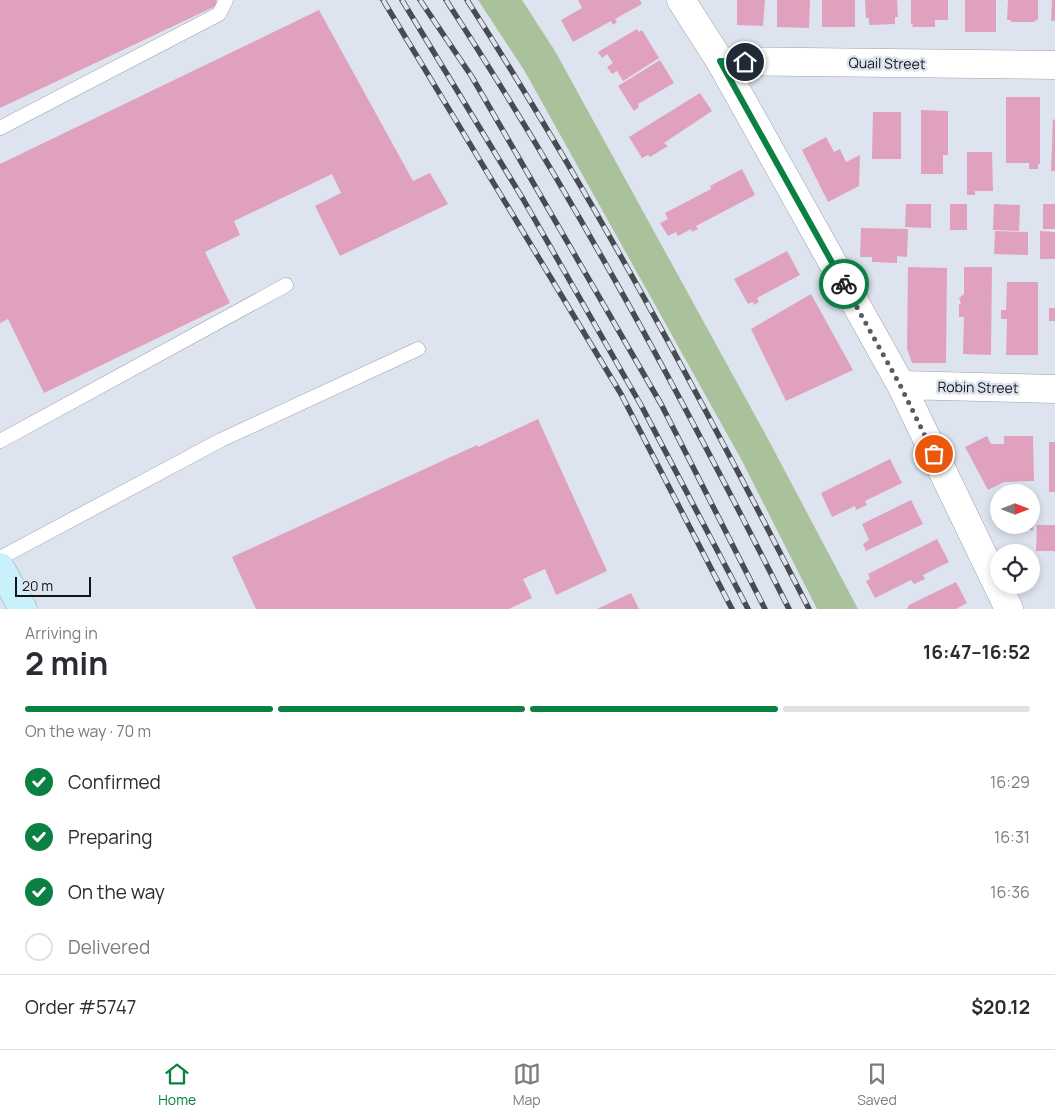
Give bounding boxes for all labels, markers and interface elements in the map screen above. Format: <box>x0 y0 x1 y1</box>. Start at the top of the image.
pin <box>724 41 766 83</box>
icon: home <box>731 48 759 76</box>
street label: Quail Street <box>848 53 926 73</box>
courier <box>819 259 869 309</box>
icon: bike <box>830 270 858 298</box>
street label: Robin Street <box>937 377 1019 397</box>
pin <box>913 433 955 475</box>
icon: bag <box>920 440 948 468</box>
north arrow <box>990 484 1040 534</box>
map controls <box>990 484 1040 594</box>
button: locate <box>990 544 1040 594</box>
scale bar <box>15 574 91 597</box>
text: 20 m <box>22 576 53 595</box>
text: Arriving in <box>25 622 98 644</box>
text: 16:47–16:52 <box>923 639 1030 665</box>
text: 2 min <box>25 641 108 685</box>
text: On the way · 70 m <box>25 720 151 742</box>
icon: check <box>25 768 53 796</box>
text: Confirmed <box>68 769 161 795</box>
text: 16:29 <box>990 771 1030 793</box>
icon: check <box>25 823 53 851</box>
text: Preparing <box>68 824 153 850</box>
text: 16:31 <box>994 826 1030 848</box>
icon: check <box>25 878 53 906</box>
text: On the way <box>68 879 165 905</box>
text: 16:36 <box>990 881 1030 903</box>
text: Delivered <box>68 934 150 960</box>
text: Order #5747 <box>25 994 136 1020</box>
text: $20.12 <box>971 994 1030 1020</box>
tab: Home <box>158 1060 196 1109</box>
tab: Map <box>513 1060 541 1109</box>
tab: Saved <box>857 1060 897 1109</box>

